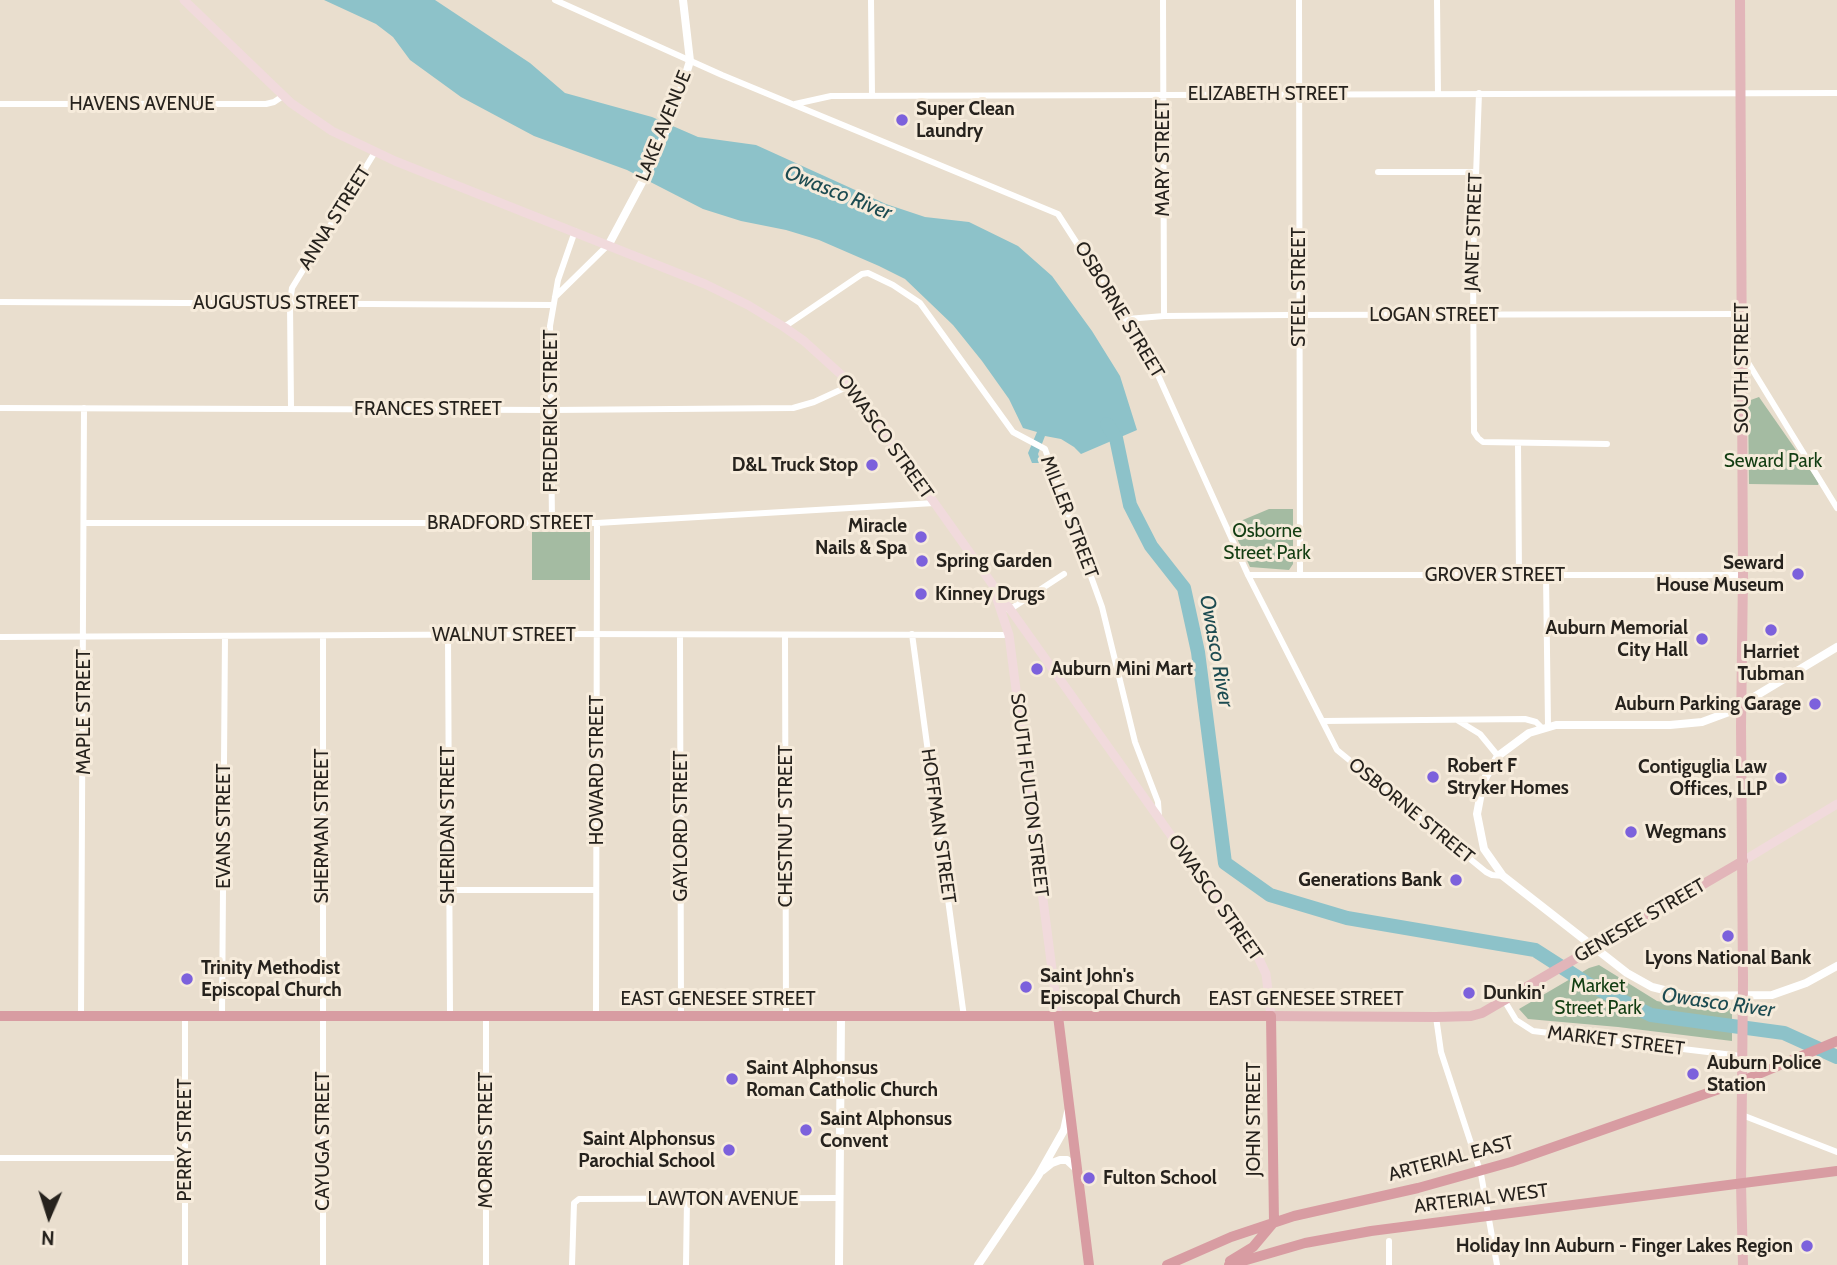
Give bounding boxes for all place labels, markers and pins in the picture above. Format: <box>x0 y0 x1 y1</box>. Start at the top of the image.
place label: Super Clean Laundry <box>916 98 1015 142</box>
marker: Super Clean Laundry <box>894 112 910 128</box>
place label: D&L Truck Stop <box>732 454 858 476</box>
marker: D&L Truck Stop <box>864 457 880 473</box>
place label: Miracle Nails & Spa <box>815 515 907 559</box>
marker: Miracle Nails & Spa <box>913 529 929 545</box>
place label: Spring Garden <box>936 550 1052 572</box>
place label: Seward House Museum <box>1656 552 1784 596</box>
marker: Spring Garden <box>914 553 930 569</box>
marker: Seward House Museum <box>1790 566 1806 582</box>
place label: Kinney Drugs <box>935 583 1045 605</box>
marker: Kinney Drugs <box>913 586 929 602</box>
place label: Auburn Memorial City Hall <box>1546 617 1688 661</box>
marker: Harriet Tubman <box>1763 622 1779 638</box>
marker: Auburn Memorial City Hall <box>1694 631 1710 647</box>
place label: Harriet Tubman <box>1738 641 1804 685</box>
place label: Auburn Mini Mart <box>1051 658 1193 680</box>
marker: Auburn Mini Mart <box>1029 661 1045 677</box>
place label: Auburn Parking Garage <box>1615 693 1801 715</box>
marker: Auburn Parking Garage <box>1807 696 1823 712</box>
place label: Robert F Stryker Homes <box>1447 755 1569 799</box>
place label: Contiguglia Law Offices, LLP <box>1638 756 1767 800</box>
marker: Robert F Stryker Homes <box>1425 769 1441 785</box>
marker: Contiguglia Law Offices, LLP <box>1773 770 1789 786</box>
place label: Wegmans <box>1645 821 1726 843</box>
marker: Wegmans <box>1623 824 1639 840</box>
place label: Generations Bank <box>1298 869 1442 891</box>
marker: Generations Bank <box>1448 872 1464 888</box>
marker: Lyons National Bank <box>1720 928 1736 944</box>
place label: Lyons National Bank <box>1645 947 1811 969</box>
place label: Trinity Methodist Episcopal Church <box>201 957 342 1001</box>
place label: Saint John's Episcopal Church <box>1040 965 1181 1009</box>
marker: Trinity Methodist Episcopal Church <box>179 971 195 987</box>
marker: Saint John's Episcopal Church <box>1018 979 1034 995</box>
place label: Dunkin' <box>1483 982 1545 1004</box>
marker: Dunkin' <box>1461 985 1477 1001</box>
place label: Auburn Police Station <box>1707 1052 1821 1096</box>
place label: Saint Alphonsus Roman Catholic Church <box>746 1057 938 1101</box>
marker: Auburn Police Station <box>1685 1066 1701 1082</box>
marker: Saint Alphonsus Roman Catholic Church <box>724 1071 740 1087</box>
place label: Saint Alphonsus Convent <box>820 1108 952 1152</box>
marker: Saint Alphonsus Convent <box>798 1122 814 1138</box>
place label: Saint Alphonsus Parochial School <box>578 1128 715 1172</box>
marker: Saint Alphonsus Parochial School <box>721 1142 737 1158</box>
place label: Fulton School <box>1103 1167 1217 1189</box>
marker: Fulton School <box>1081 1170 1097 1186</box>
place label: Holiday Inn Auburn - Finger Lakes Region <box>1456 1235 1793 1257</box>
marker: Holiday Inn Auburn - Finger Lakes Region <box>1799 1238 1815 1254</box>

